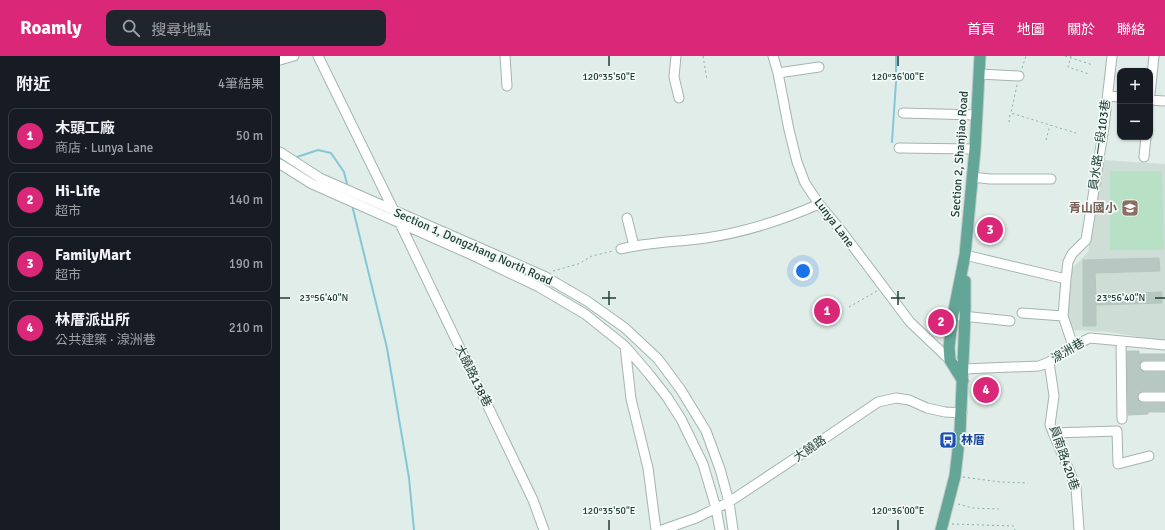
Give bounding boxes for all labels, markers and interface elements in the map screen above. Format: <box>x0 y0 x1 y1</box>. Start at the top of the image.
search box <box>106 10 386 46</box>
text: Roamly <box>20 16 82 40</box>
icon: search <box>120 17 142 39</box>
text: 搜尋地點 <box>152 21 212 39</box>
text: 首頁 <box>967 21 995 38</box>
text: 地圖 <box>1017 21 1045 38</box>
text: 關於 <box>1067 21 1095 38</box>
text: 聯絡 <box>1117 21 1145 38</box>
map controls <box>1117 68 1153 140</box>
button: + <box>1117 68 1153 104</box>
text: 120°35'50"E <box>582 71 636 83</box>
text: 120°36'00"E <box>871 71 925 83</box>
text: 附近 <box>16 74 50 95</box>
text: 4筆結果 <box>218 76 264 92</box>
street label: Section 2, Shanjiao Road <box>948 90 972 218</box>
street label: 員水路一段103巷 <box>1086 99 1114 191</box>
button: − <box>1117 104 1153 140</box>
text: 木頭工廠 <box>55 119 115 137</box>
text: 1 <box>26 128 34 144</box>
text: 50 m <box>236 128 263 144</box>
text: 商店 · Lunya Lane <box>55 140 153 156</box>
text: Hi-Life <box>55 182 100 200</box>
text: 2 <box>26 192 34 208</box>
text: 140 m <box>229 192 263 208</box>
street label: Lunya Lane <box>811 195 857 251</box>
school or university icon: 青山國小 <box>1120 198 1140 218</box>
place label: 青山國小 <box>1069 201 1117 216</box>
text: 超市 <box>55 203 81 219</box>
street label: Section 1, Dongzhang North Road <box>391 205 555 289</box>
pin: 3 <box>977 215 1003 245</box>
text: FamilyMart <box>55 246 131 264</box>
text: 3 <box>26 256 34 272</box>
text: 190 m <box>229 256 263 272</box>
your location <box>793 261 813 281</box>
text: 超市 <box>55 267 81 283</box>
text: 23°56'40"N <box>300 292 348 304</box>
text: 23°56'40"N <box>1097 292 1145 304</box>
pin: 1 <box>814 296 840 326</box>
pin: 2 <box>928 307 954 337</box>
text: 林厝派出所 <box>55 311 130 329</box>
text: 4 <box>26 320 34 336</box>
text: 210 m <box>229 320 263 336</box>
text: 公共建築 · 湶洲巷 <box>55 332 156 348</box>
street label: 湶洲巷 <box>1049 336 1087 366</box>
street label: 大饒路138巷 <box>451 342 495 410</box>
pin: 4 <box>973 375 999 405</box>
street label: 員南路420巷 <box>1046 424 1082 492</box>
bus stop icon: 林厝 <box>938 430 958 450</box>
street label: 大饒路 <box>791 433 829 465</box>
place label: 林厝 <box>961 433 985 448</box>
text: 120°35'50"E <box>582 505 636 517</box>
text: 120°36'00"E <box>871 505 925 517</box>

